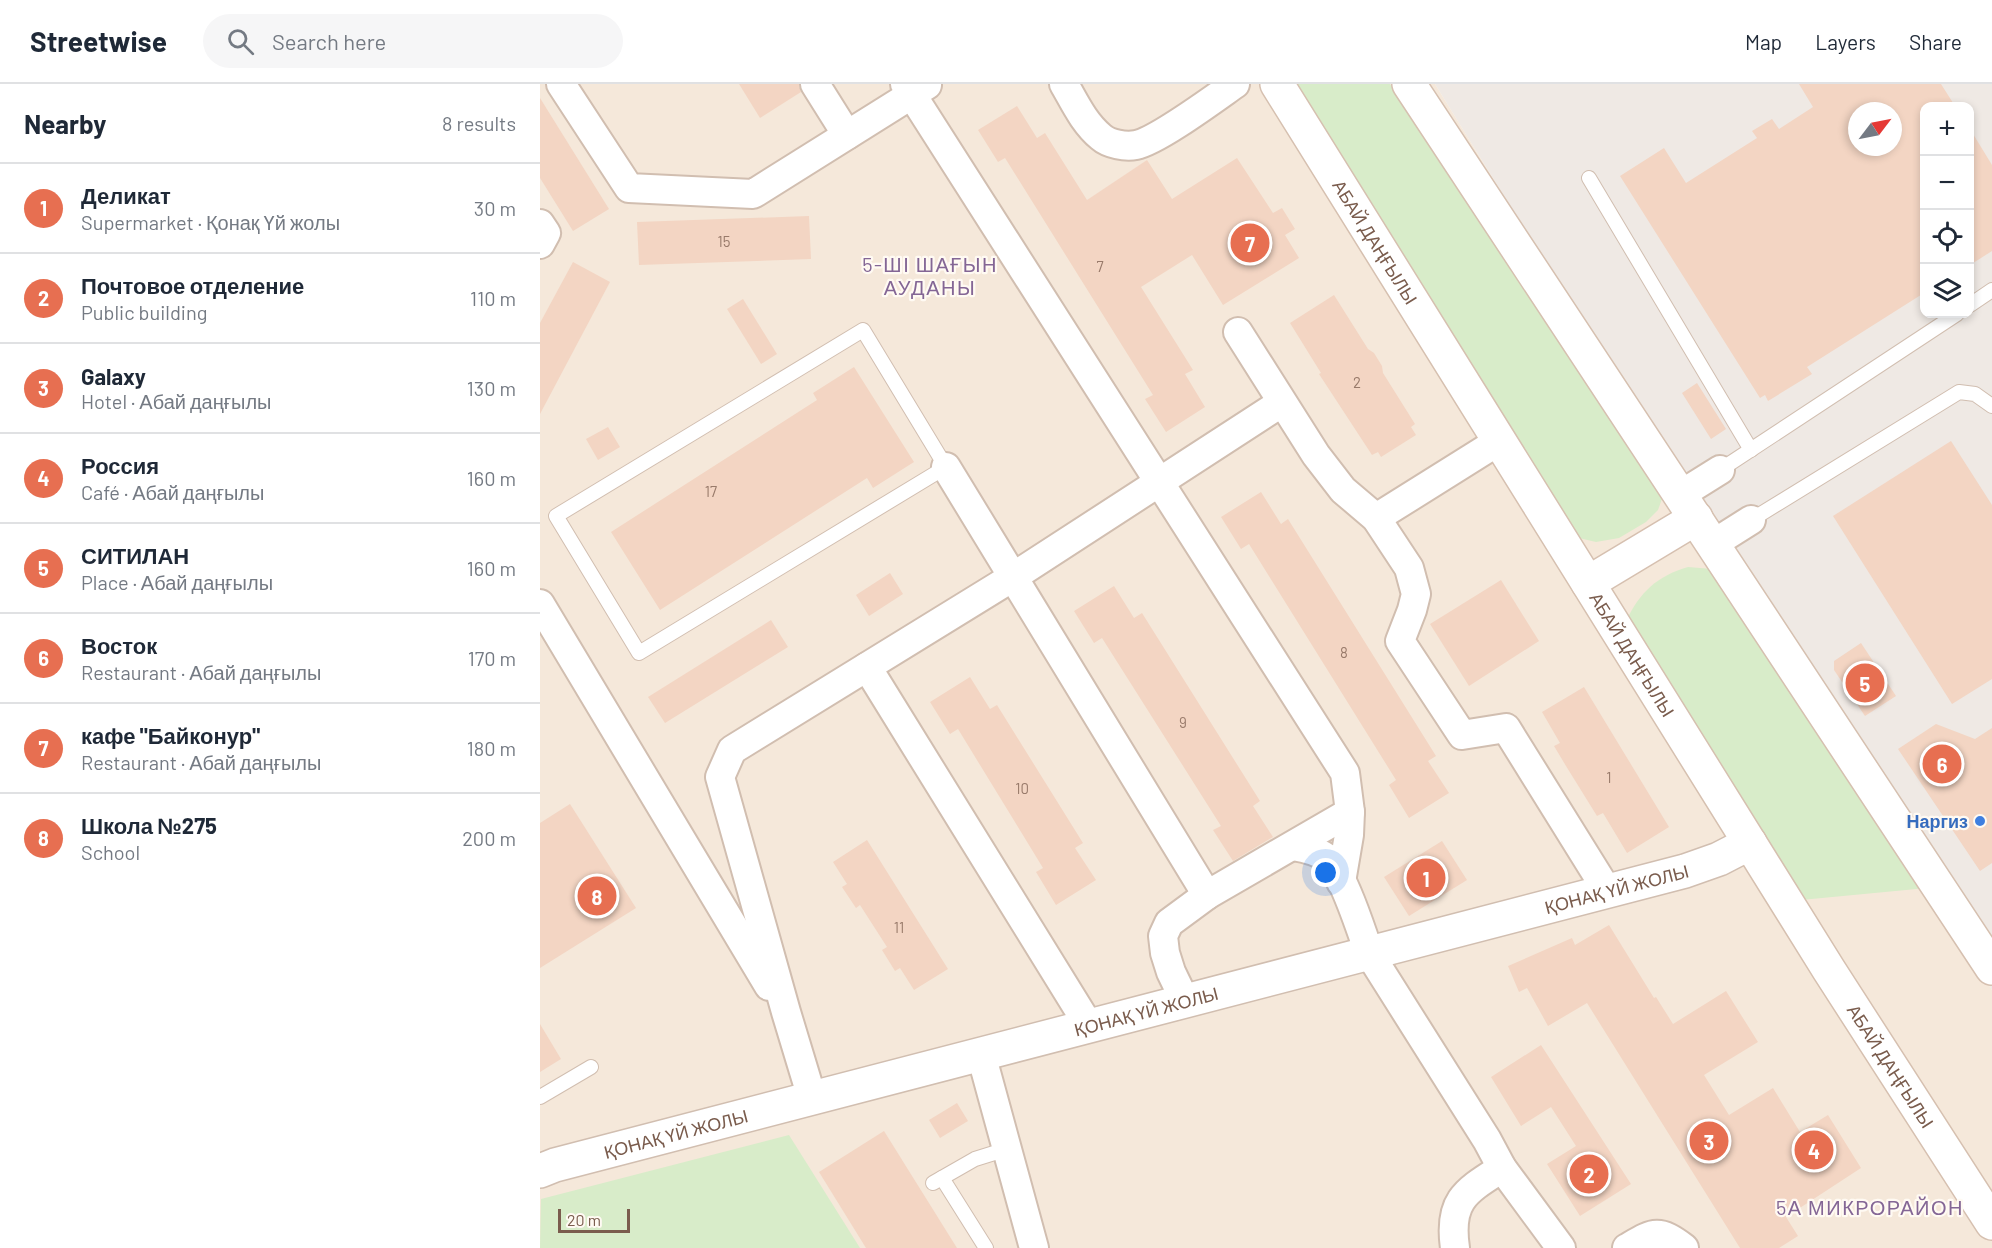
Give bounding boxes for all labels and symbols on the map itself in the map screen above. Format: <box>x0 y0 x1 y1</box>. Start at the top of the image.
north arrow <box>1848 102 1902 156</box>
street label: АБАЙ ДАҢҒЫЛЫ <box>1328 176 1422 308</box>
pin: 7 <box>1230 220 1270 266</box>
house number: 15 <box>718 232 730 250</box>
district label: 5-ШІ ШАҒЫН АУДАНЫ <box>862 252 998 299</box>
house number: 7 <box>1096 257 1104 275</box>
house number: 2 <box>1353 373 1361 391</box>
house number: 17 <box>705 482 717 500</box>
street label: АБАЙ ДАҢҒЫЛЫ <box>1585 588 1679 721</box>
house number: 8 <box>1340 643 1348 661</box>
pin: 5 <box>1846 660 1884 706</box>
house number: 9 <box>1179 713 1187 731</box>
pin: 6 <box>1922 742 1962 786</box>
house number: 1 <box>1606 768 1612 786</box>
house number: 10 <box>1015 779 1029 797</box>
place label: Наргиз <box>1906 810 1968 832</box>
marker: Наргиз <box>1973 814 1987 828</box>
pin: 1 <box>1406 856 1446 900</box>
your location <box>1311 858 1340 887</box>
street label: ҚОНАҚ ҮЙ ЖОЛЫ <box>1542 860 1691 918</box>
pin: 8 <box>578 874 616 918</box>
house number: 11 <box>894 918 904 936</box>
street label: ҚОНАҚ ҮЙ ЖОЛЫ <box>1072 982 1221 1040</box>
street label: АБАЙ ДАҢҒЫЛЫ <box>1843 1000 1939 1132</box>
street label: ҚОНАҚ ҮЙ ЖОЛЫ <box>601 1104 750 1163</box>
pin: 3 <box>1690 1118 1728 1164</box>
pin: 4 <box>1794 1128 1834 1172</box>
pin: 2 <box>1570 1152 1608 1196</box>
district label: 5А МИКРОРАЙОН <box>1776 1195 1964 1219</box>
scale bar <box>558 1206 630 1234</box>

